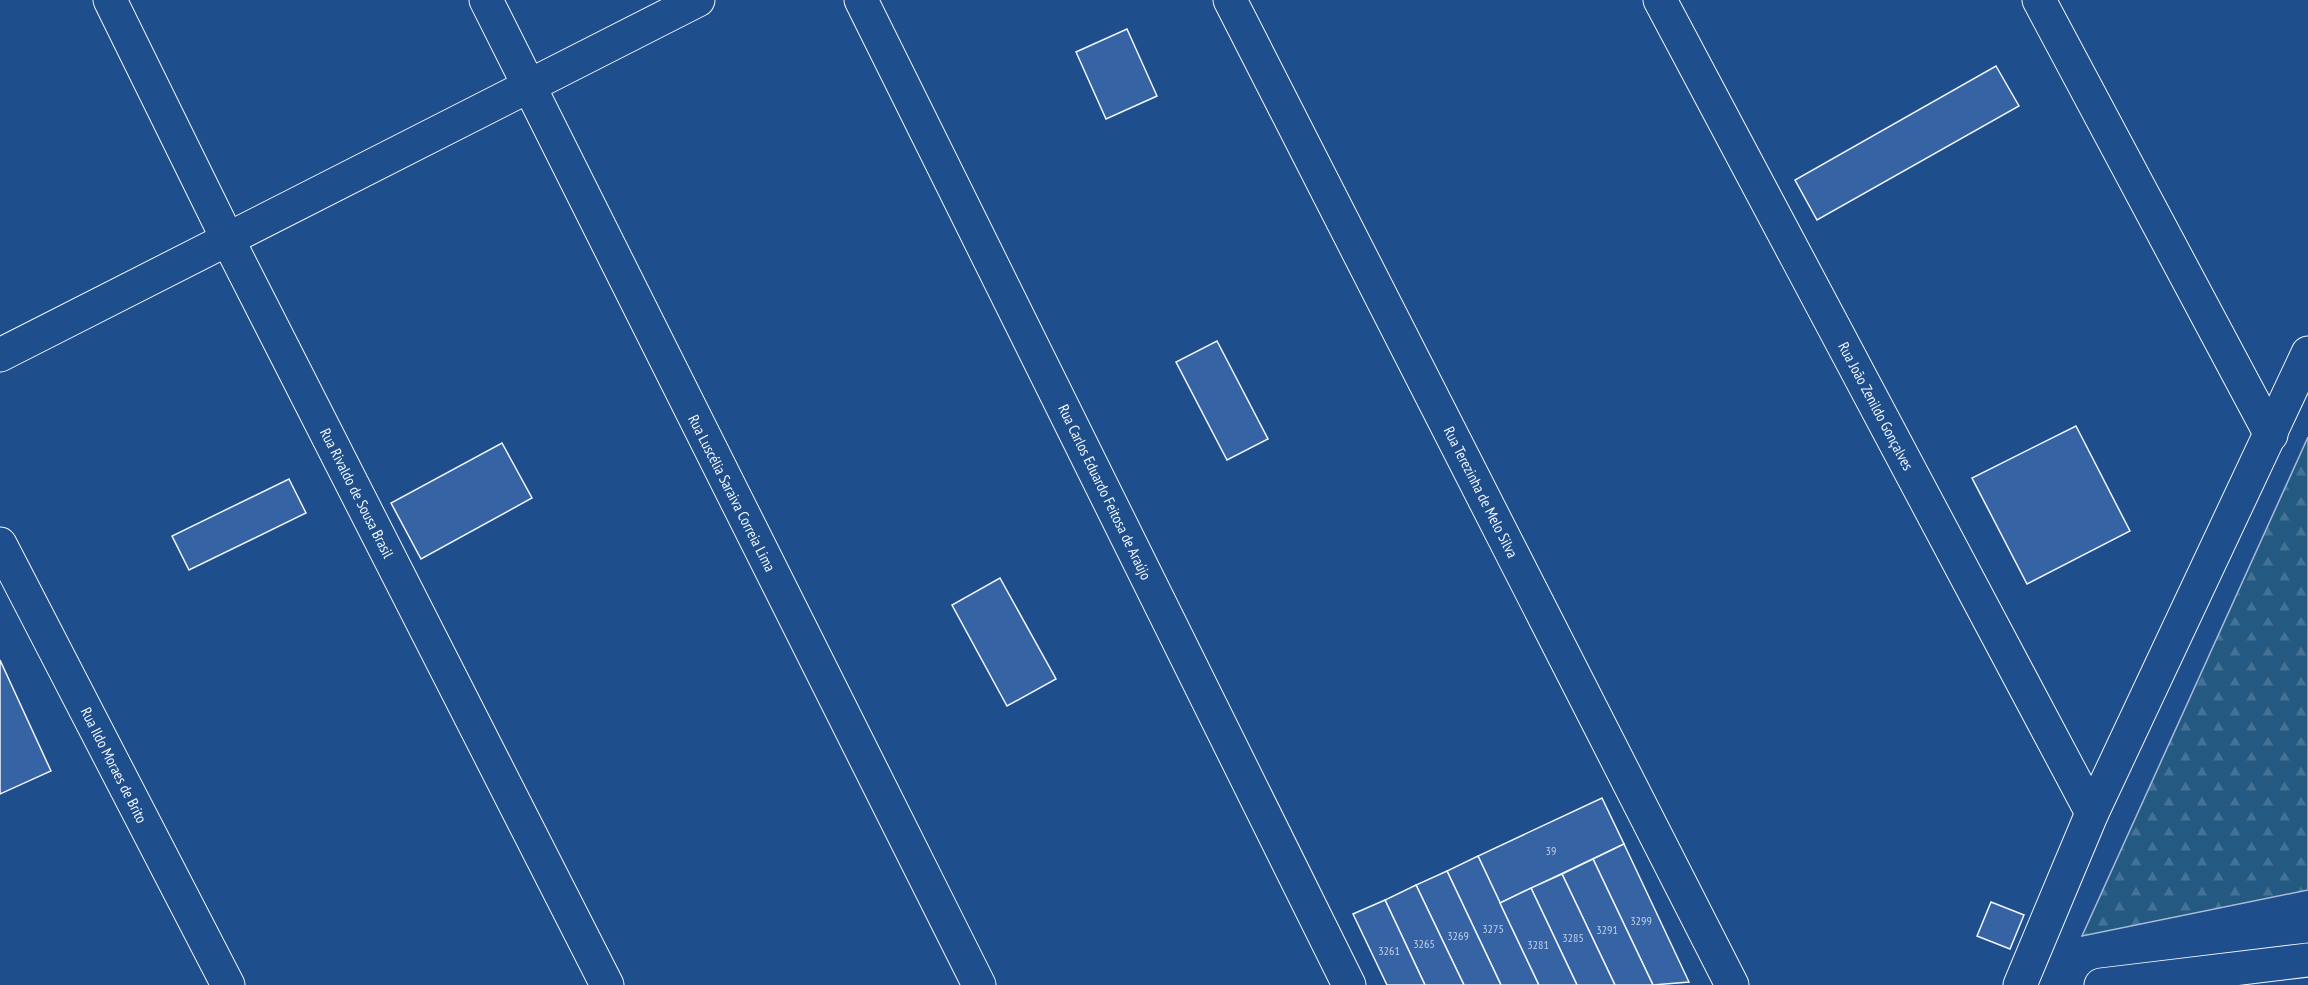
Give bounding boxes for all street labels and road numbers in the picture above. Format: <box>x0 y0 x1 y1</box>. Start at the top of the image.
street label: Rua João Zenildo Gonçalves <box>1834 339 1918 473</box>
street label: Rua Carlos Eduardo Feitosa de Araújo <box>1054 401 1156 583</box>
street label: Rua Luscélia Saraiva Correia Lima <box>684 411 780 575</box>
street label: Rua Terezinha de Melo Silva <box>1440 423 1522 561</box>
street label: Rua Rivaldo de Sousa Brasil <box>316 425 398 562</box>
street label: Rua Ildo Moraes de Brito <box>77 704 151 826</box>

